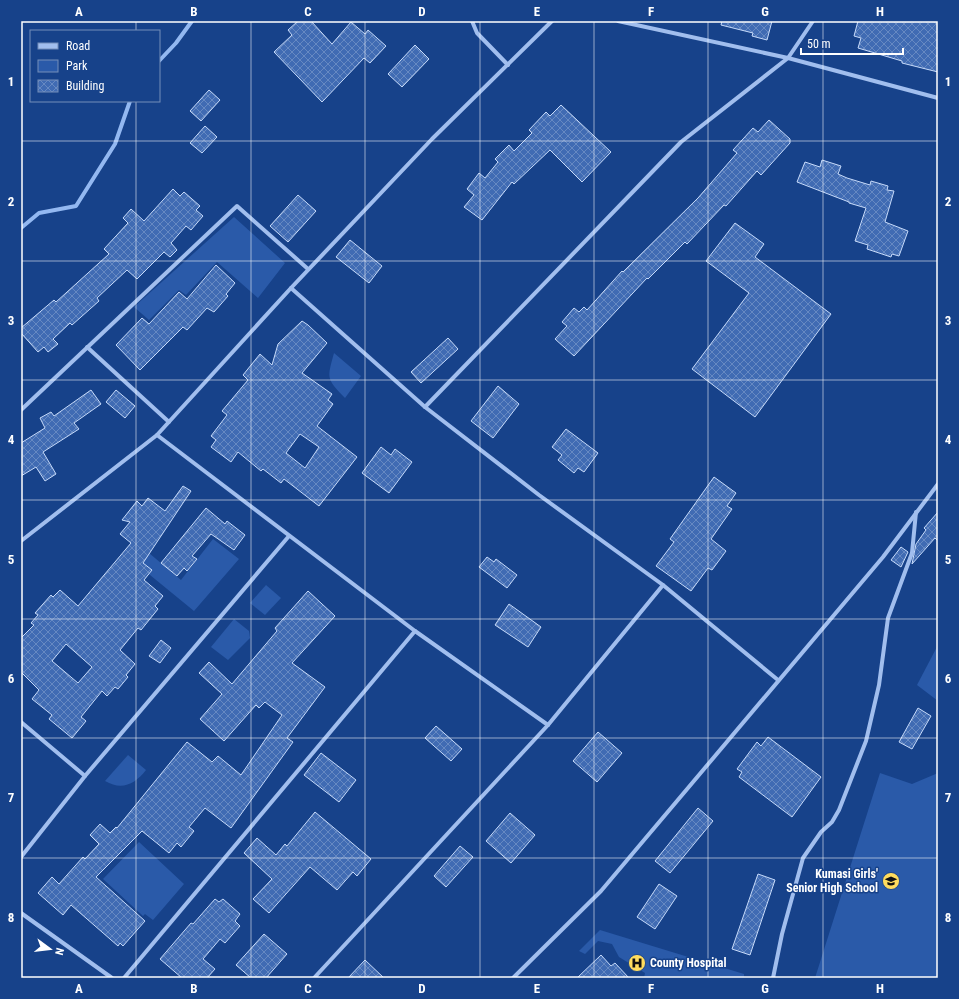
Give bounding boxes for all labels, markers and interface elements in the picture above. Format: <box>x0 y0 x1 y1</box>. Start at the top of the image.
text: A <box>75 4 83 19</box>
text: B <box>190 4 198 19</box>
text: C <box>304 4 312 19</box>
text: D <box>418 4 426 19</box>
text: E <box>534 4 541 19</box>
text: F <box>648 4 654 19</box>
text: G <box>761 4 769 19</box>
text: H <box>876 4 884 19</box>
legend <box>30 30 160 102</box>
scale bar <box>801 30 903 56</box>
text: 50 m <box>807 37 831 51</box>
text: Road <box>66 39 90 53</box>
text: Park <box>66 59 88 73</box>
text: 1 <box>8 74 14 89</box>
text: 1 <box>945 74 951 89</box>
text: Building <box>66 79 104 93</box>
text: 2 <box>8 194 15 209</box>
text: 2 <box>945 194 952 209</box>
text: 3 <box>8 313 14 328</box>
text: 3 <box>945 313 951 328</box>
text: 4 <box>8 432 15 447</box>
text: 4 <box>945 432 952 447</box>
text: 5 <box>8 552 15 567</box>
text: 5 <box>945 552 952 567</box>
text: 6 <box>8 671 15 686</box>
text: 6 <box>945 671 952 686</box>
text: 7 <box>8 790 15 805</box>
text: 7 <box>945 790 952 805</box>
place label: Kumasi Girls' Senior High School <box>786 867 878 895</box>
school or university icon: Kumasi Girls' Senior High School <box>881 871 901 891</box>
text: 8 <box>8 910 14 925</box>
text: 8 <box>945 910 951 925</box>
north arrow <box>30 929 70 969</box>
text: N <box>52 947 66 957</box>
hospital icon: County Hospital <box>627 953 647 973</box>
place label: County Hospital <box>650 956 727 970</box>
text: A <box>75 981 83 996</box>
text: B <box>190 981 198 996</box>
text: C <box>304 981 312 996</box>
text: D <box>418 981 426 996</box>
text: E <box>534 981 541 996</box>
text: F <box>648 981 654 996</box>
text: G <box>761 981 769 996</box>
text: H <box>876 981 884 996</box>

